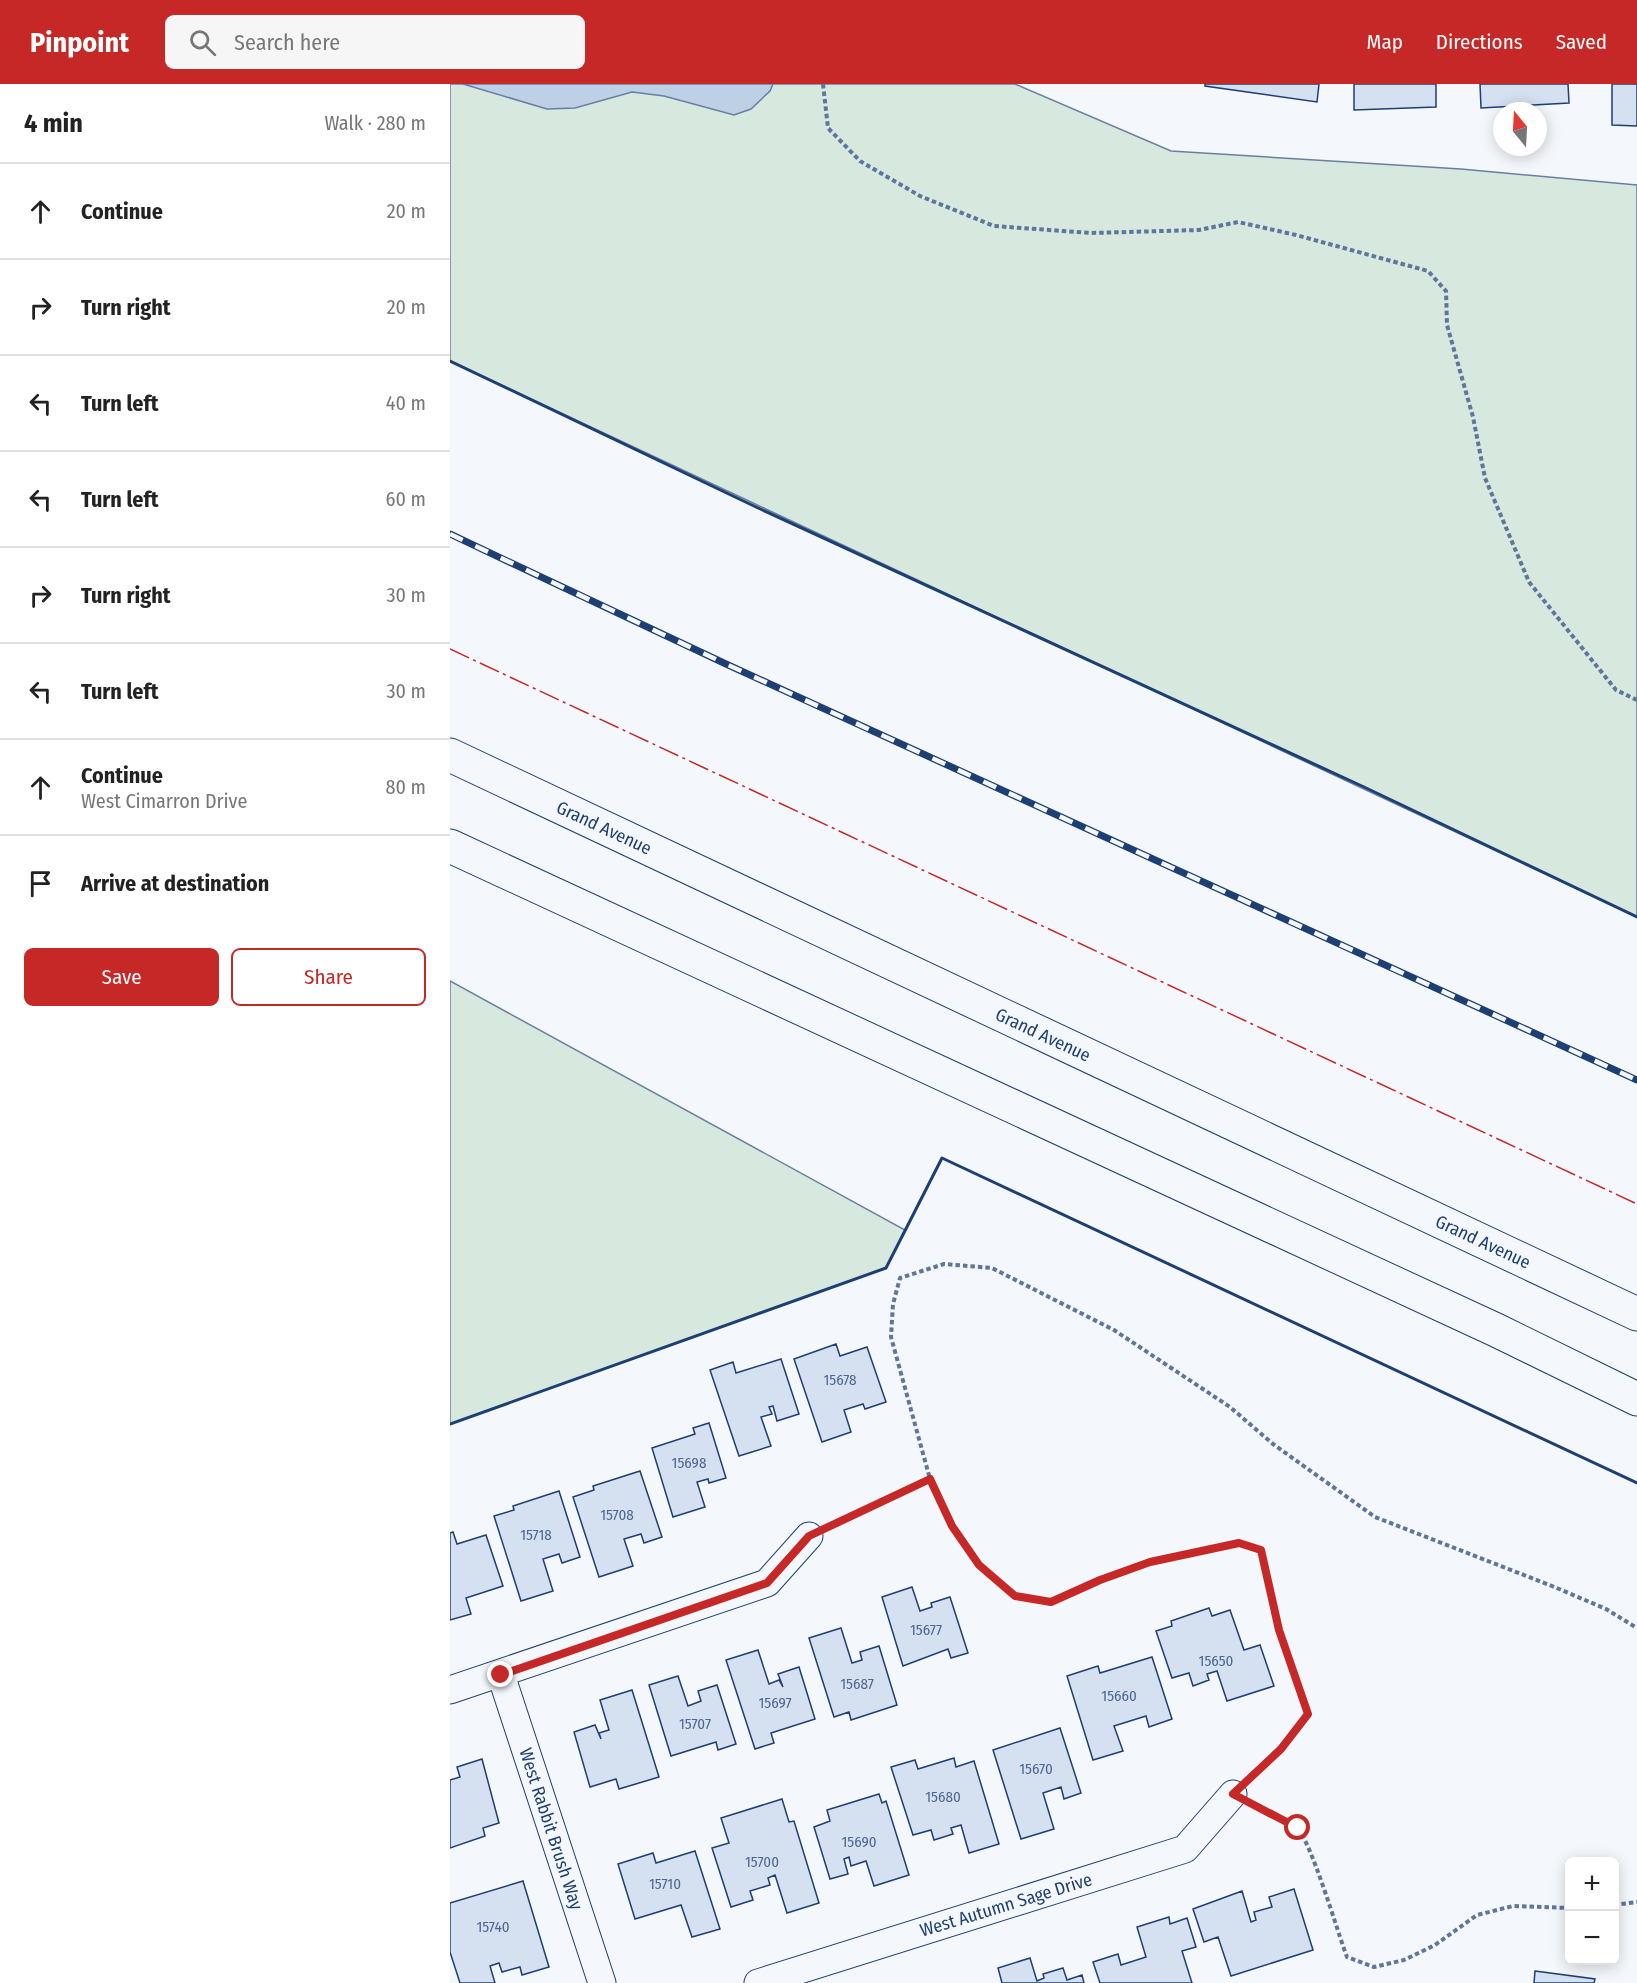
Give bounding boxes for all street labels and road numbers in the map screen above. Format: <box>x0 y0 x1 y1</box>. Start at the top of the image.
street label: Grand Avenue <box>553 796 655 860</box>
street label: Grand Avenue <box>992 1003 1094 1067</box>
street label: Grand Avenue <box>1432 1210 1534 1274</box>
street label: West Rabbit Brush Way <box>514 1745 588 1913</box>
street label: West Autumn Sage Drive <box>917 1868 1095 1942</box>

